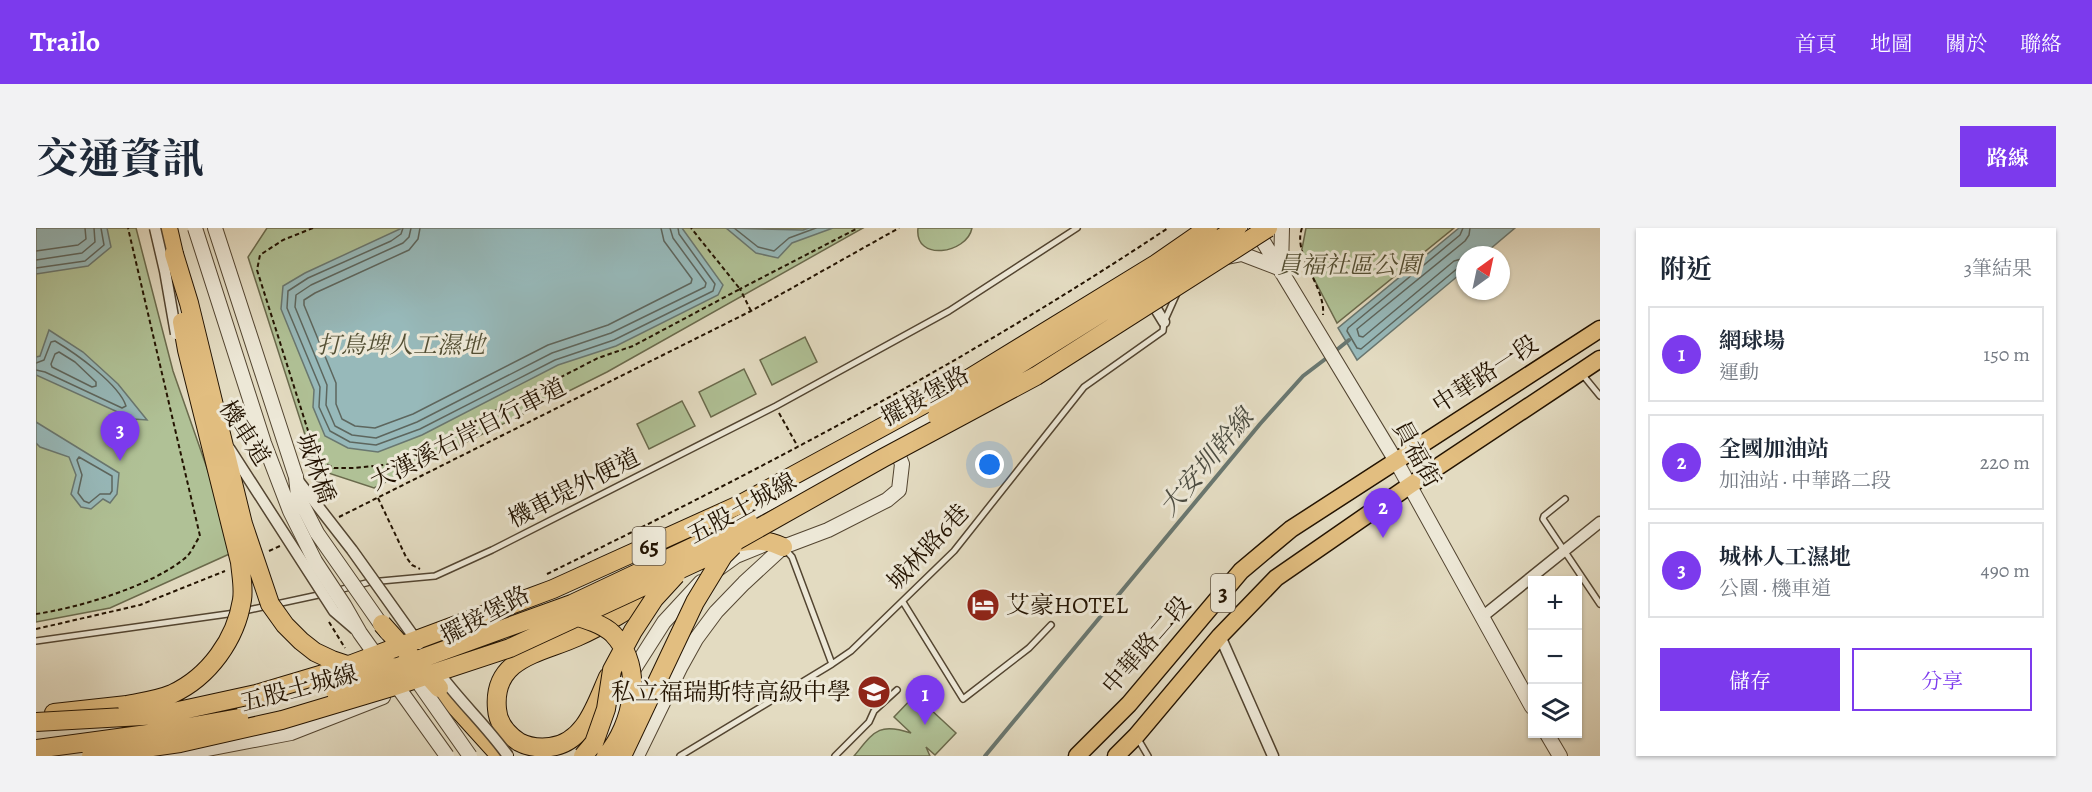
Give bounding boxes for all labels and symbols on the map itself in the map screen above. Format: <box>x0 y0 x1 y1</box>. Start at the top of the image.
north arrow <box>1456 246 1510 300</box>
park label: 員福社區公園 <box>1277 249 1425 281</box>
street label: 中華路一段 <box>1426 328 1544 420</box>
park label: 打鳥埤人工濕地 <box>317 329 488 361</box>
street label: 擺接堡路 <box>875 359 975 433</box>
street label: 大漢溪右岸自行車道 <box>365 371 571 497</box>
street label: 機車道 <box>212 394 278 472</box>
water label: 大安圳幹線 <box>1151 399 1263 523</box>
pin: 3 <box>100 412 140 461</box>
street label: 員福街 <box>1386 415 1448 493</box>
street label: 城林橋 <box>289 429 343 507</box>
street label: 機車堤外便道 <box>503 441 645 535</box>
your location <box>975 450 1004 479</box>
street label: 五股土城線 <box>682 465 802 551</box>
pin: 2 <box>1364 488 1402 538</box>
street label: 城林路6巷 <box>880 497 976 597</box>
road number: 65 <box>632 527 666 565</box>
road number: 3 <box>1211 574 1235 612</box>
street label: 擺接堡路 <box>435 578 535 652</box>
hotel icon: 艾豪HOTEL <box>965 587 1001 623</box>
place label: 艾豪HOTEL <box>1006 589 1129 621</box>
street label: 中華路二段 <box>1095 589 1197 701</box>
street label: 五股土城線 <box>237 657 361 719</box>
school or university icon: 私立福瑞斯特高級中學 <box>856 674 892 710</box>
place label: 私立福瑞斯特高級中學 <box>611 676 851 708</box>
pin: 1 <box>906 676 944 725</box>

